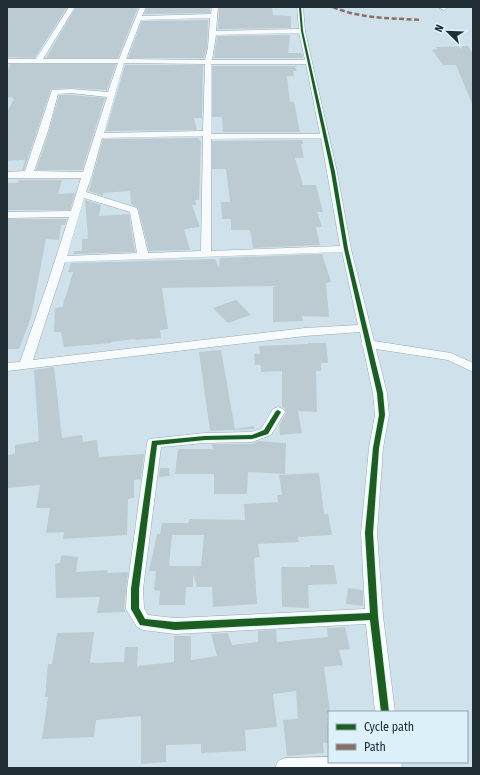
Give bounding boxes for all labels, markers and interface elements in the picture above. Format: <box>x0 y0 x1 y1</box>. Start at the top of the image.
north arrow <box>428 12 468 52</box>
text: N <box>432 23 447 34</box>
legend <box>328 711 468 763</box>
text: Cycle path <box>364 720 414 734</box>
text: Path <box>364 740 386 754</box>

